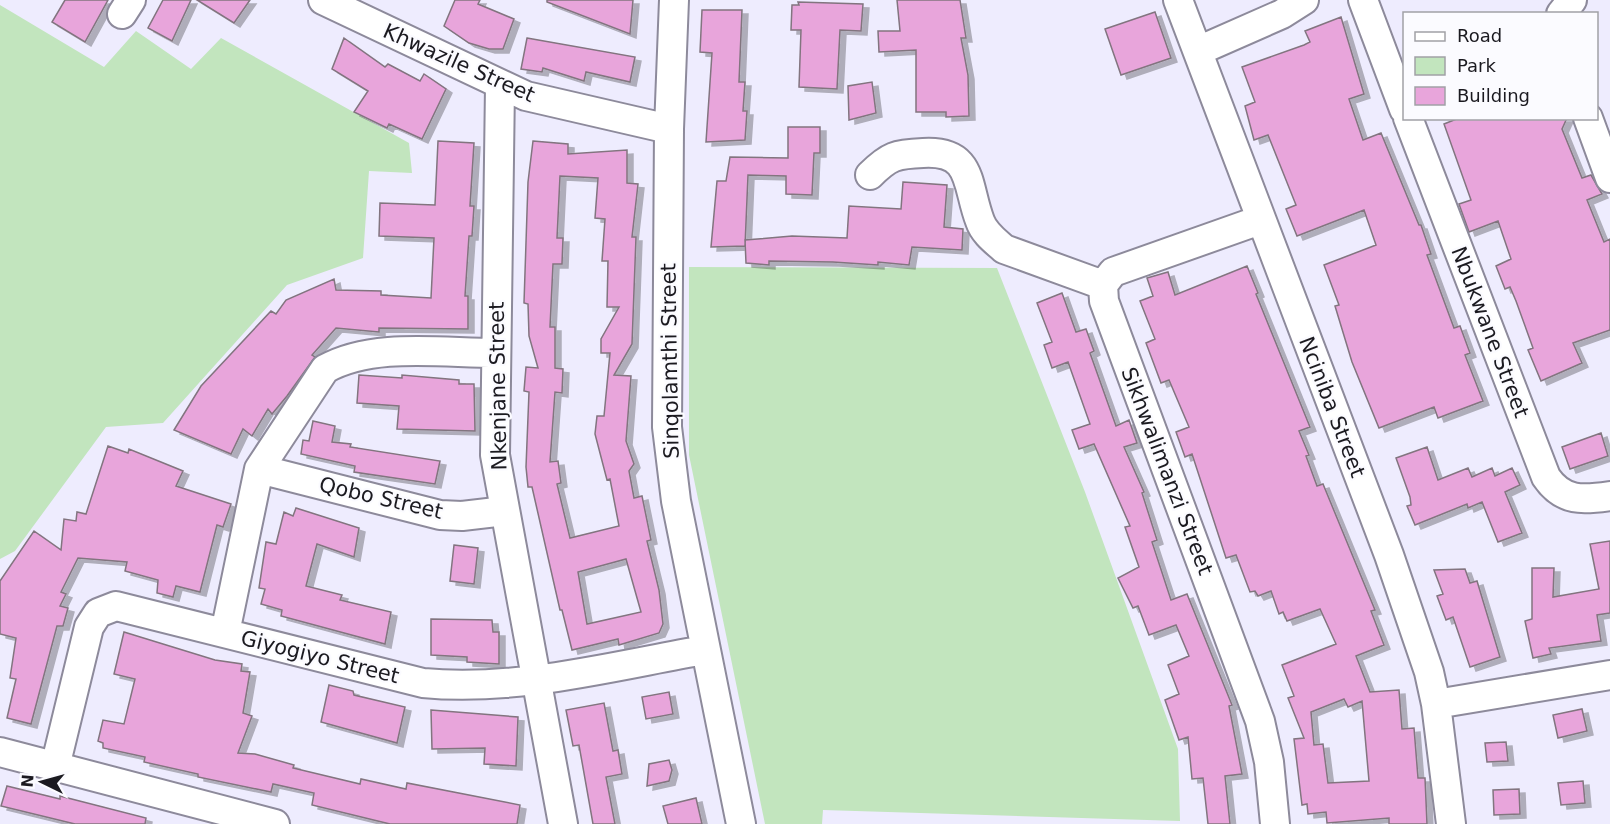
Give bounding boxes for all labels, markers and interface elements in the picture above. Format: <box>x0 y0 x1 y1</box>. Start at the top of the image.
legend <box>1403 12 1598 120</box>
street label: Khwazile Street <box>380 19 538 107</box>
text: Road <box>1457 25 1502 46</box>
text: Park <box>1457 55 1496 76</box>
text: Building <box>1457 85 1530 106</box>
street label: Nbukwane Street <box>1446 243 1534 421</box>
street label: Sinqolamthi Street <box>656 263 684 459</box>
street label: Nkenjane Street <box>485 301 511 471</box>
street label: Nciniba Street <box>1294 333 1370 481</box>
street label: Sikhwalimanzi Street <box>1116 364 1218 578</box>
street label: Qobo Street <box>317 472 445 524</box>
street label: Giyogiyo Street <box>238 626 402 688</box>
north arrow <box>12 752 72 812</box>
text: N <box>18 773 38 788</box>

